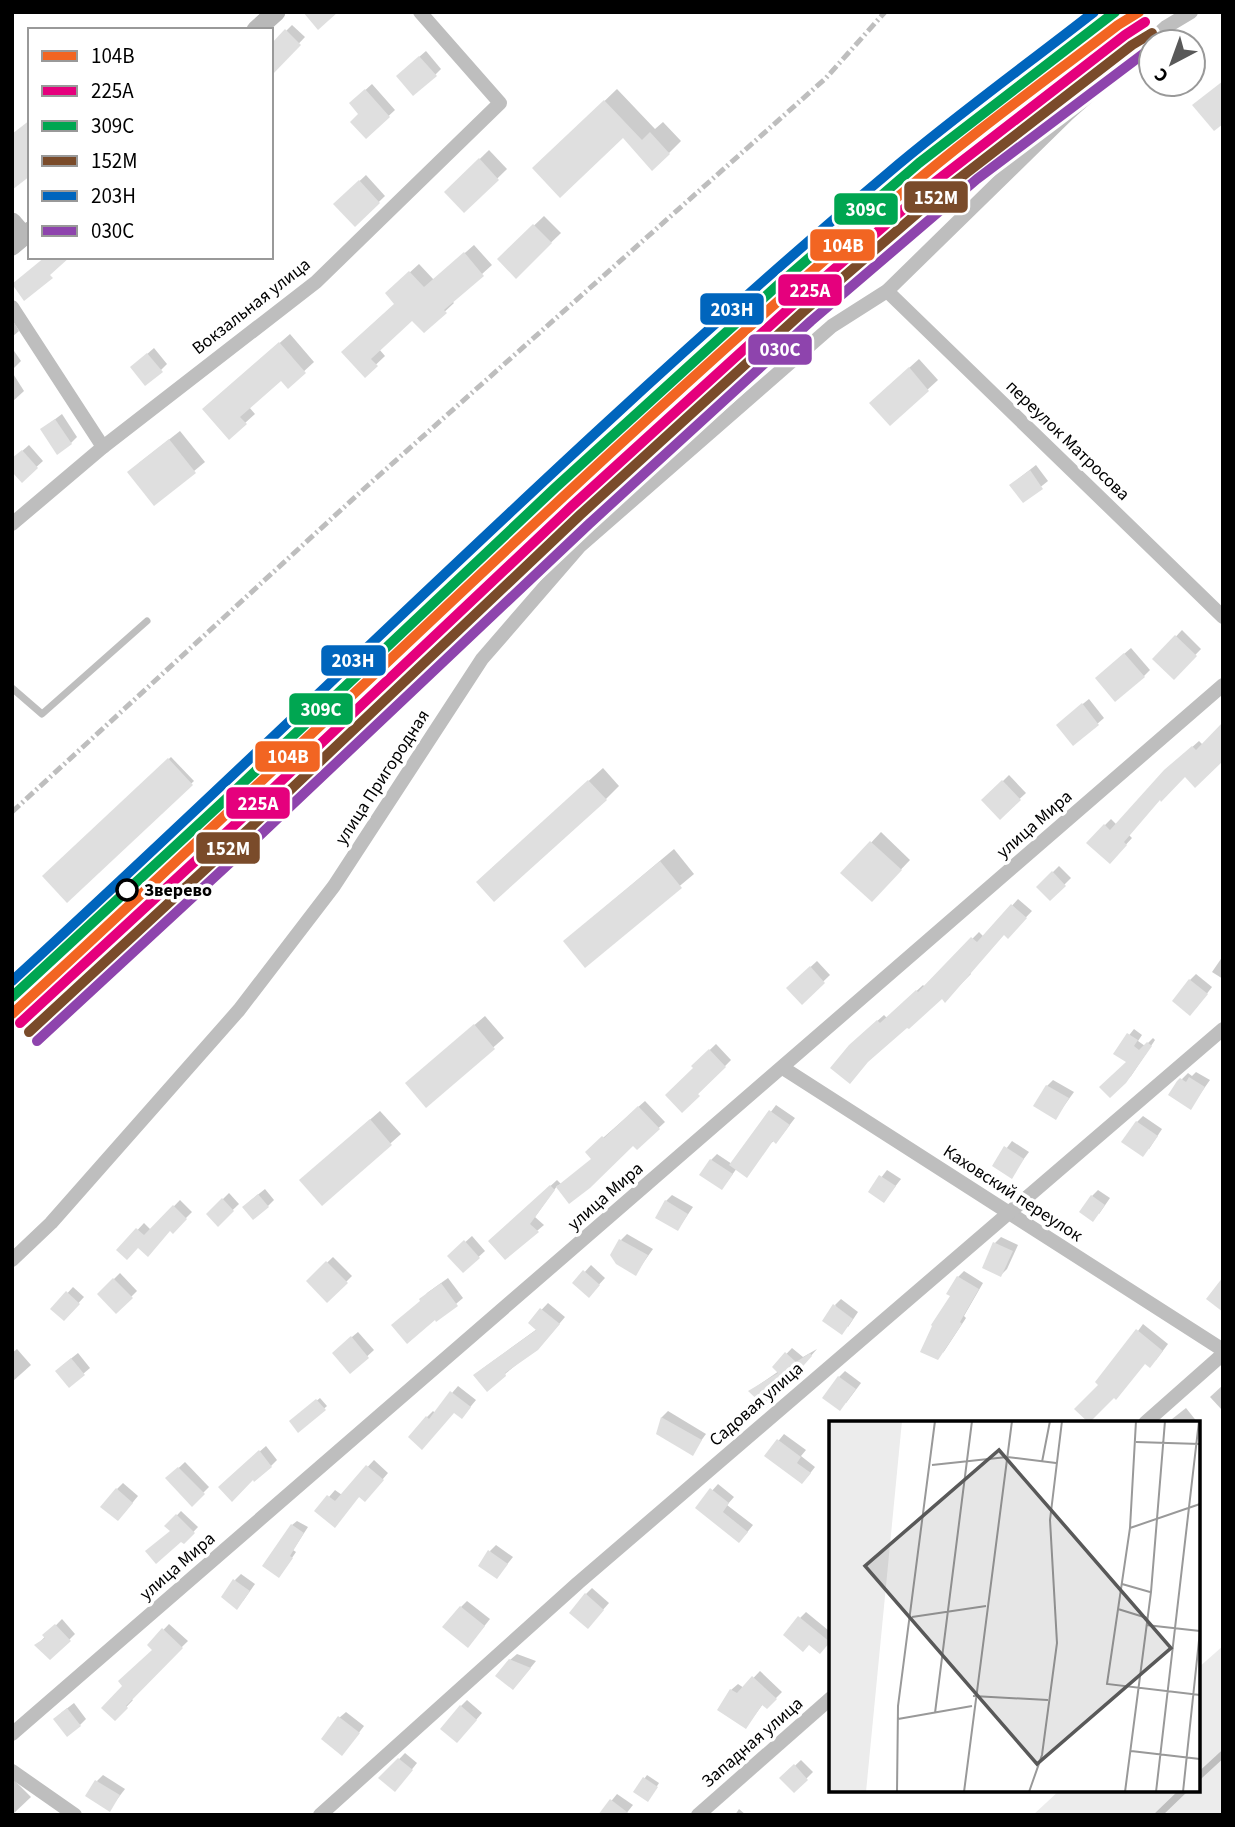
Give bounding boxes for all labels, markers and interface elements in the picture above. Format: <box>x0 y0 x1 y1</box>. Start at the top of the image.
legend <box>28 28 273 259</box>
north arrow <box>1137 28 1207 98</box>
text: 104В <box>91 41 135 71</box>
text: С <box>1149 61 1175 89</box>
text: 225А <box>91 76 134 106</box>
text: 309С <box>91 111 134 141</box>
text: 152М <box>91 146 138 176</box>
line badge: 152М <box>903 180 969 214</box>
text: 203Н <box>91 181 136 211</box>
text: 152М <box>914 185 958 212</box>
line badge: 309С <box>833 192 899 226</box>
text: 309С <box>845 197 887 224</box>
text: 030C <box>91 216 134 246</box>
line badge: 104В <box>809 228 876 262</box>
text: 104В <box>822 233 864 260</box>
street label: Вокзальная улица <box>187 252 316 361</box>
line badge: 225А <box>777 273 843 307</box>
text: 225А <box>790 278 831 305</box>
line badge: 203Н <box>699 292 765 326</box>
text: 203Н <box>711 297 753 324</box>
line badge: 030C <box>747 333 813 366</box>
text: 030C <box>759 337 801 364</box>
street label: переулок Матросова <box>1000 374 1135 506</box>
line badge: 203Н <box>320 644 387 677</box>
text: 203Н <box>332 648 374 675</box>
line badge: 309С <box>288 692 354 726</box>
text: 309С <box>300 697 342 724</box>
street label: улица Пригородная <box>329 705 436 850</box>
line badge: 104В <box>254 740 321 773</box>
text: 104В <box>267 744 309 771</box>
street label: улица Мира <box>991 784 1078 864</box>
line badge: 225А <box>225 786 291 820</box>
text: 225А <box>238 791 279 818</box>
line badge: 152М <box>195 831 261 865</box>
text: 152М <box>206 836 250 863</box>
place label: Зверево <box>144 878 212 903</box>
marker: Зверево <box>116 879 138 901</box>
street label: Каховский переулок <box>938 1139 1087 1248</box>
street label: улица Мира <box>562 1156 649 1236</box>
street label: Садовая улица <box>704 1357 809 1452</box>
inset map <box>829 1421 1200 1792</box>
street label: улица Мира <box>134 1526 221 1606</box>
street label: Западная улица <box>696 1691 808 1793</box>

